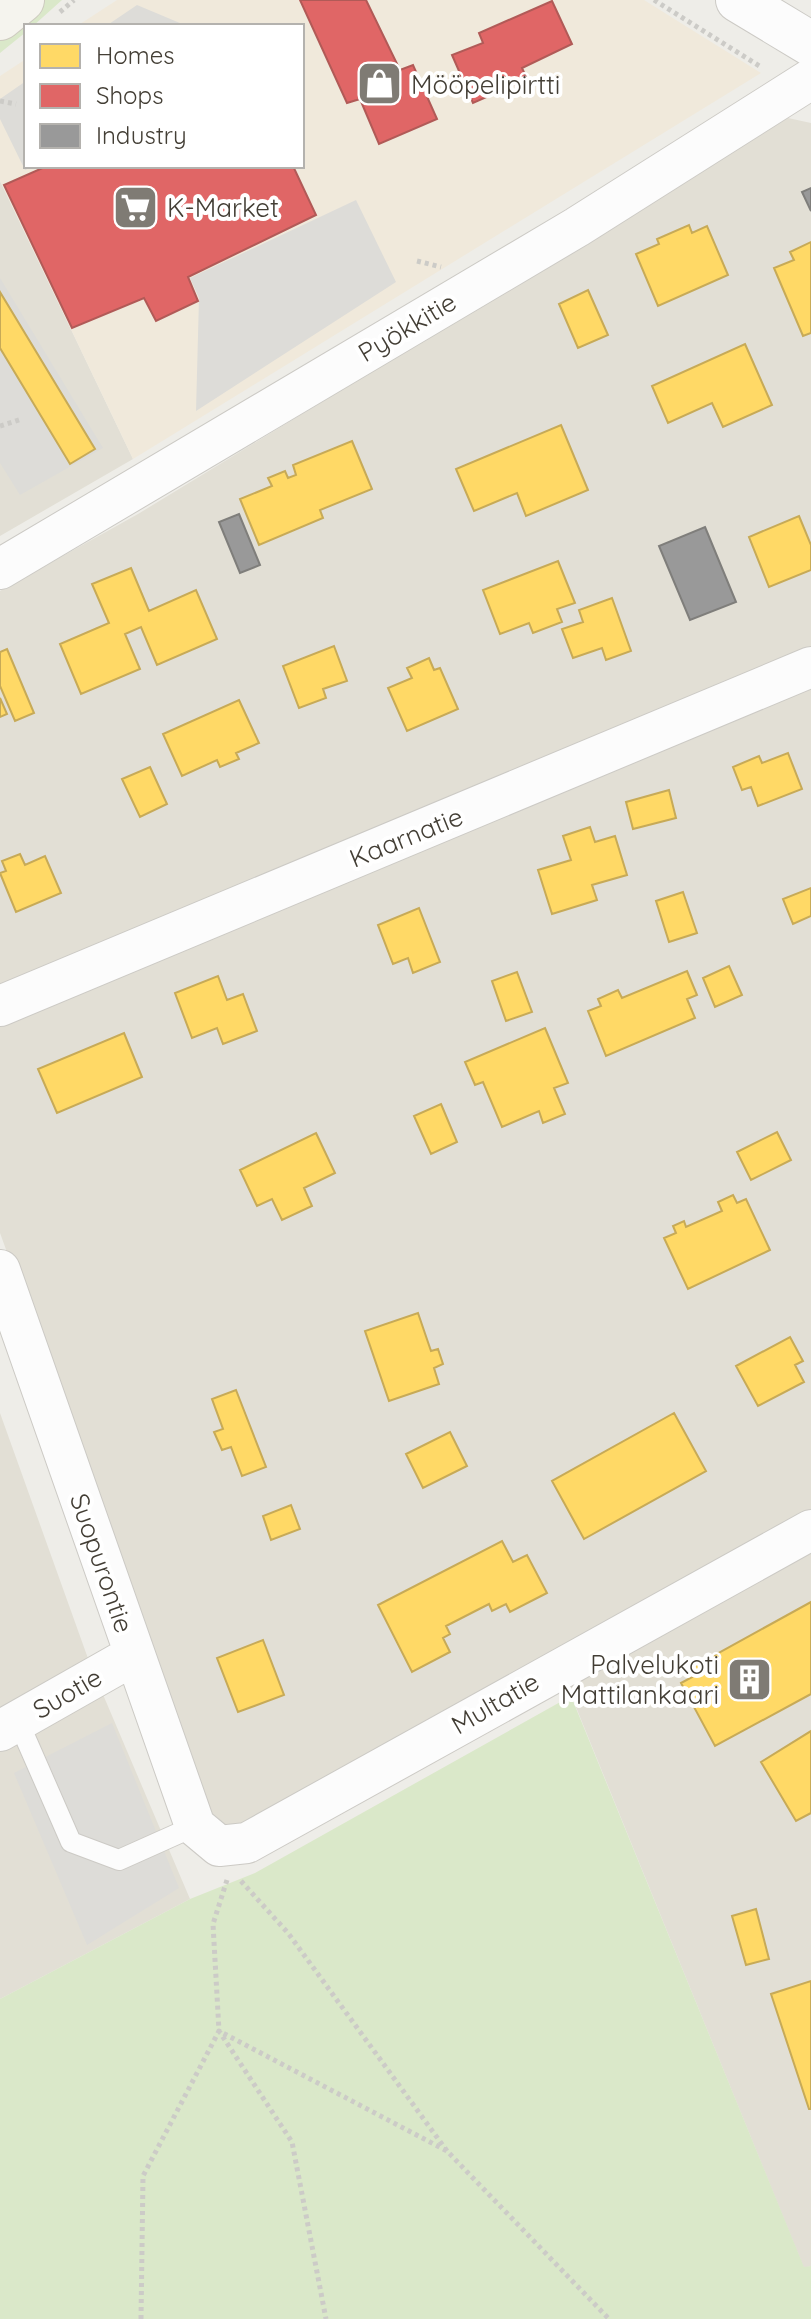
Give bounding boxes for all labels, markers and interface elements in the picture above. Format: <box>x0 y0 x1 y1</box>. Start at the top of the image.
legend <box>24 24 304 168</box>
text: Homes <box>96 40 174 70</box>
shop icon: Mööpelipirtti <box>356 60 404 108</box>
place label: Mööpelipirtti <box>411 68 560 101</box>
text: Shops <box>96 80 163 110</box>
text: Industry <box>96 120 187 150</box>
supermarket icon: K-Market <box>112 183 160 231</box>
place label: K-Market <box>167 191 279 224</box>
street label: Pyökkitie <box>352 285 462 369</box>
street label: Kaarnatie <box>345 799 467 875</box>
street label: Suopurontie <box>63 1489 141 1637</box>
place label: Palvelukoti Mattilankaari <box>561 1648 719 1711</box>
building icon: Palvelukoti Mattilankaari <box>726 1655 774 1703</box>
street label: Suotie <box>27 1660 107 1726</box>
street label: Multatie <box>445 1665 545 1741</box>

